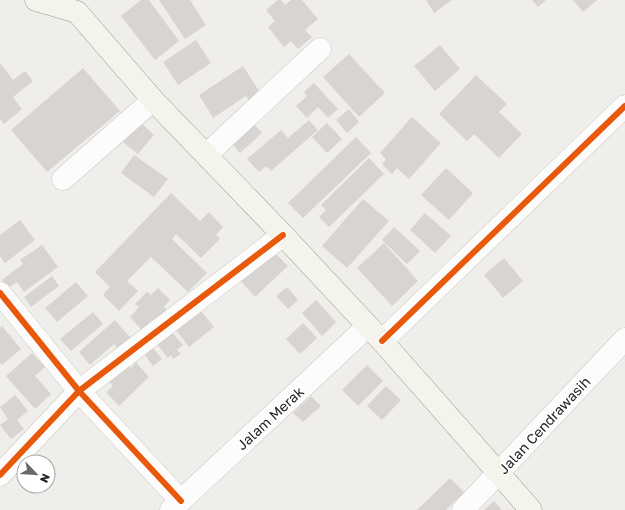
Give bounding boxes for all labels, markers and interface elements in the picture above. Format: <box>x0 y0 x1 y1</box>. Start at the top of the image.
street label: Jalan Cendrawasih <box>495 373 593 477</box>
street label: Jalam Merak <box>233 383 307 453</box>
north arrow <box>16 454 56 494</box>
text: N <box>38 472 53 485</box>

